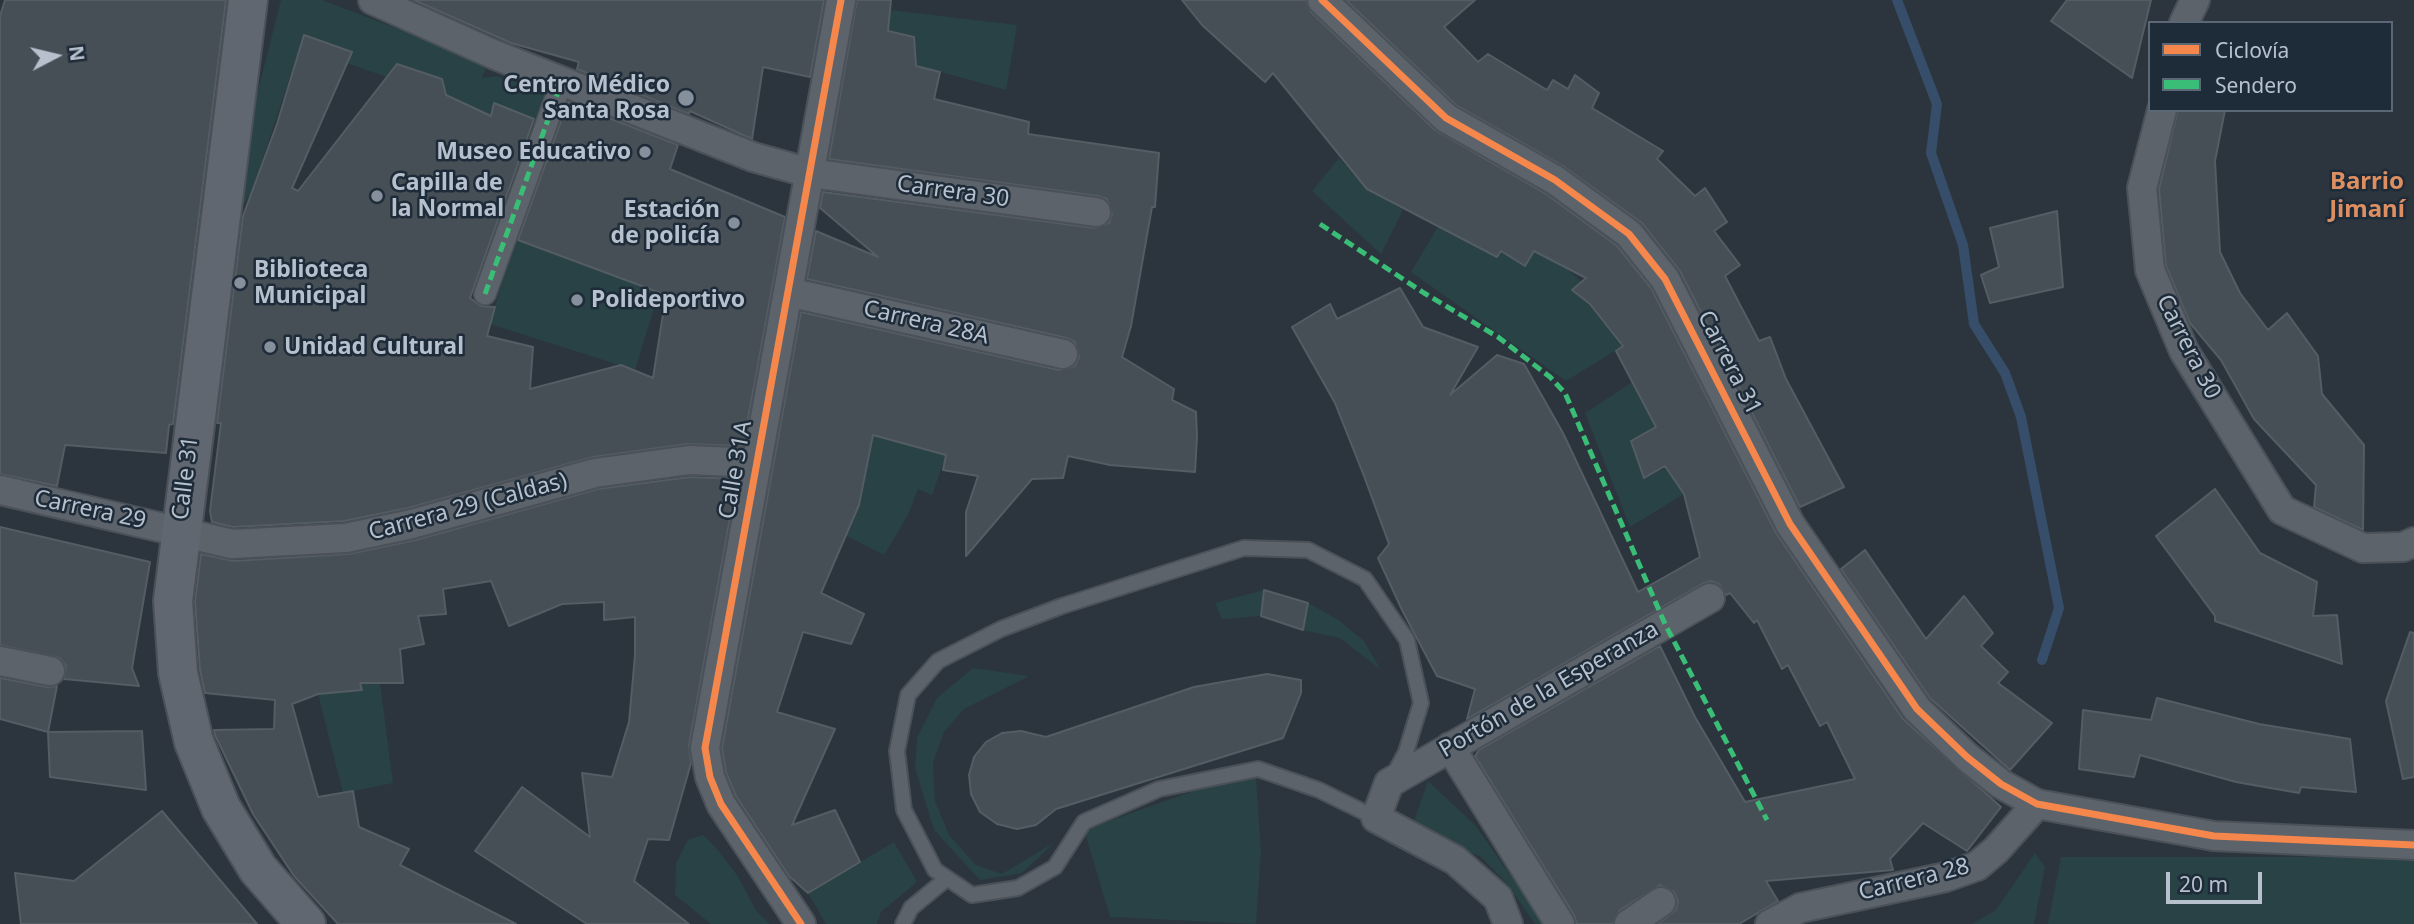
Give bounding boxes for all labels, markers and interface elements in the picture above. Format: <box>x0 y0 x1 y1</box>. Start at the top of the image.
north arrow <box>21 21 91 91</box>
legend <box>2148 21 2393 112</box>
text: Ciclovía <box>2215 36 2289 64</box>
text: N <box>63 44 91 63</box>
place label: Centro Médico Santa Rosa <box>503 71 670 125</box>
text: Sendero <box>2215 71 2297 99</box>
marker: Centro Médico Santa Rosa <box>676 88 696 108</box>
place label: Museo Educativo <box>436 138 631 166</box>
marker: Museo Educativo <box>637 144 653 160</box>
district label: Barrio Jimaní <box>2329 168 2405 224</box>
place label: Capilla de la Normal <box>391 169 504 223</box>
street label: Carrera 30 <box>895 170 1011 214</box>
marker: Capilla de la Normal <box>369 188 385 204</box>
place label: Estación de policía <box>611 196 720 250</box>
marker: Estación de policía <box>726 215 742 231</box>
place label: Biblioteca Municipal <box>254 256 368 310</box>
marker: Biblioteca Municipal <box>232 275 248 291</box>
place label: Polideportivo <box>591 286 745 314</box>
street label: Carrera 30 <box>2150 290 2226 404</box>
marker: Polideportivo <box>569 292 585 308</box>
street label: Carrera 28A <box>861 295 991 351</box>
street label: Carrera 31 <box>1691 306 1767 420</box>
place label: Unidad Cultural <box>284 333 464 361</box>
marker: Unidad Cultural <box>262 339 278 355</box>
street label: Calle 31A <box>714 419 758 521</box>
street label: Calle 31 <box>167 434 205 522</box>
street label: Carrera 29 (Caldas) <box>366 467 570 547</box>
street label: Carrera 29 <box>32 485 148 535</box>
street label: Portón de la Esperanza <box>1435 616 1663 764</box>
street label: Carrera 28 <box>1856 853 1972 907</box>
scale bar <box>2169 858 2265 902</box>
text: 20 m <box>2179 870 2228 898</box>

